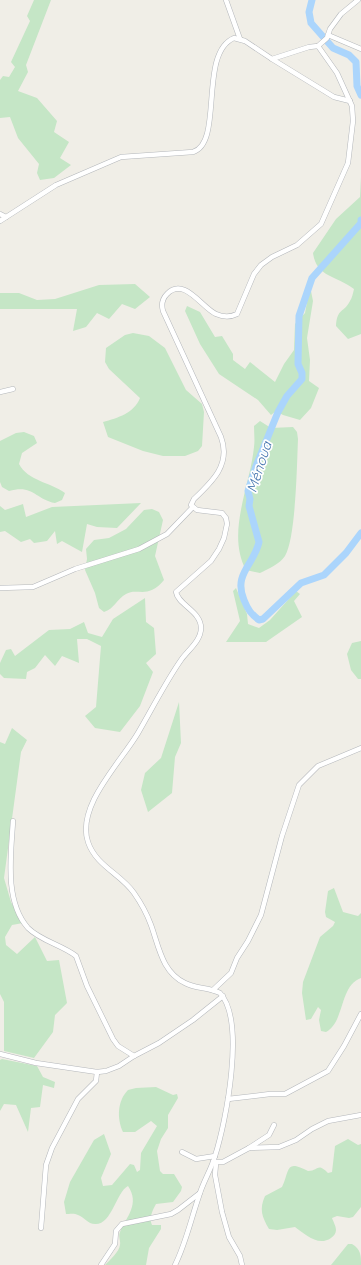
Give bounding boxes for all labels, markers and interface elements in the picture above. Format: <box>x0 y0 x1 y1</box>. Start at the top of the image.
water label: Ménoua <box>242 438 276 495</box>

